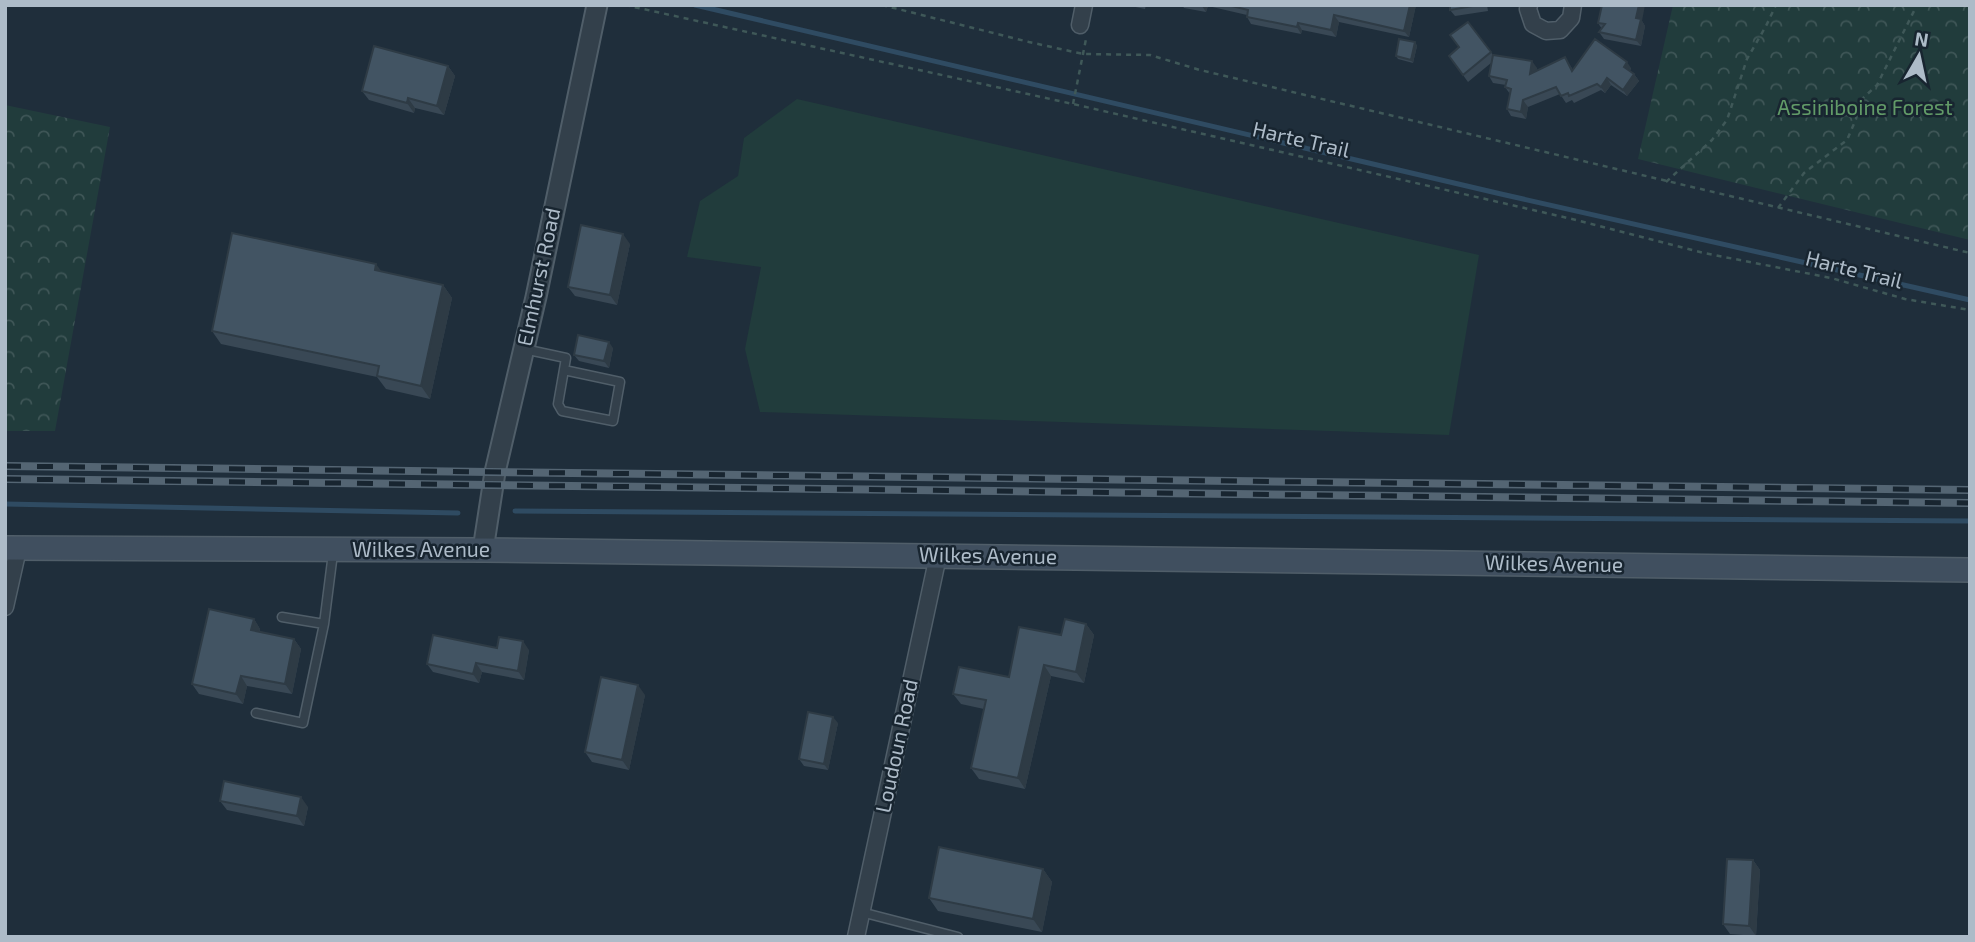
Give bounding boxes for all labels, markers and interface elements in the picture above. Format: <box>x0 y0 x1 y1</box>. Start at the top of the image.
north arrow <box>1884 21 1954 91</box>
text: N <box>1913 26 1930 51</box>
park label: Assiniboine Forest <box>1777 94 1953 119</box>
street label: Harte Trail <box>1250 115 1353 162</box>
street label: Elmhurst Road <box>511 205 564 348</box>
street label: Harte Trail <box>1803 244 1906 293</box>
street label: Wilkes Avenue <box>352 536 490 561</box>
street label: Wilkes Avenue <box>919 541 1057 568</box>
street label: Wilkes Avenue <box>1485 549 1623 576</box>
street label: Loudoun Road <box>869 677 922 815</box>

